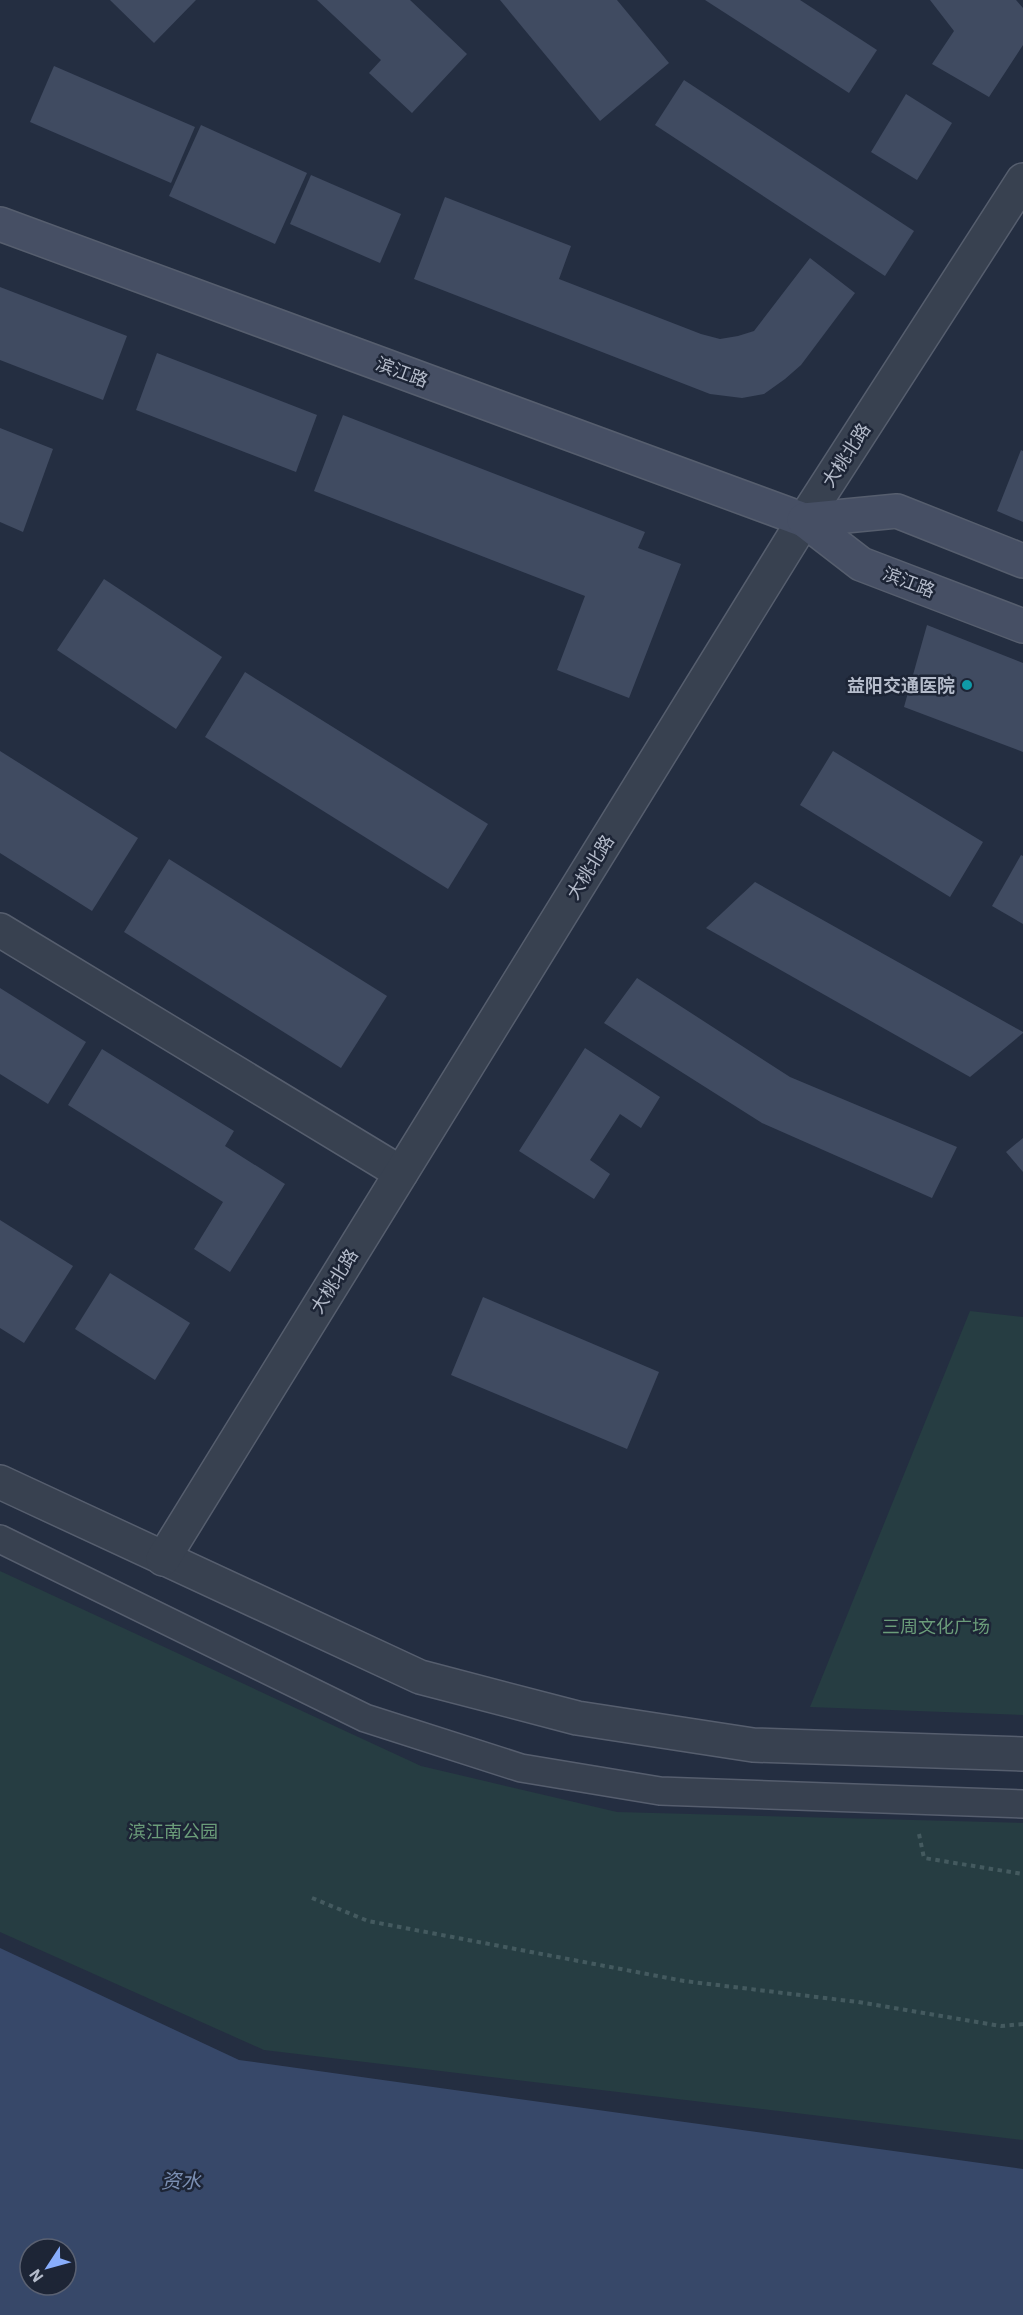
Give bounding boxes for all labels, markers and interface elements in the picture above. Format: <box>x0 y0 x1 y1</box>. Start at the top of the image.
street label: 滨江路 <box>373 352 431 392</box>
street label: 大桃北路 <box>817 419 875 491</box>
street label: 滨江路 <box>880 562 938 602</box>
place label: 益阳交通医院 <box>847 674 955 697</box>
marker: 益阳交通医院 <box>960 678 974 692</box>
street label: 大桃北路 <box>561 830 619 904</box>
street label: 大桃北路 <box>305 1244 363 1318</box>
park label: 三周文化广场 <box>882 1615 990 1638</box>
park label: 滨江南公园 <box>128 1820 218 1843</box>
water label: 资水 <box>161 2167 202 2194</box>
north arrow <box>18 2237 78 2297</box>
text: N <box>24 2265 47 2286</box>

